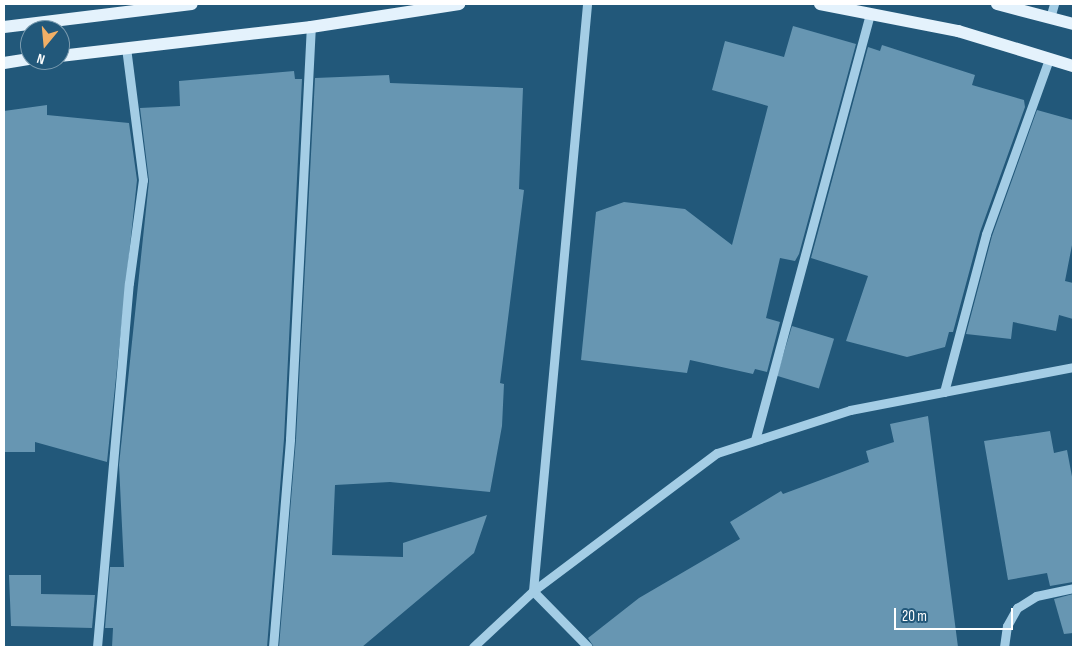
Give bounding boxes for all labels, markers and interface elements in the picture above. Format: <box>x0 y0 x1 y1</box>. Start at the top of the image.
north arrow <box>20 20 70 70</box>
text: N <box>35 50 47 68</box>
scale bar <box>897 598 1016 630</box>
text: 20 m <box>902 607 927 626</box>

